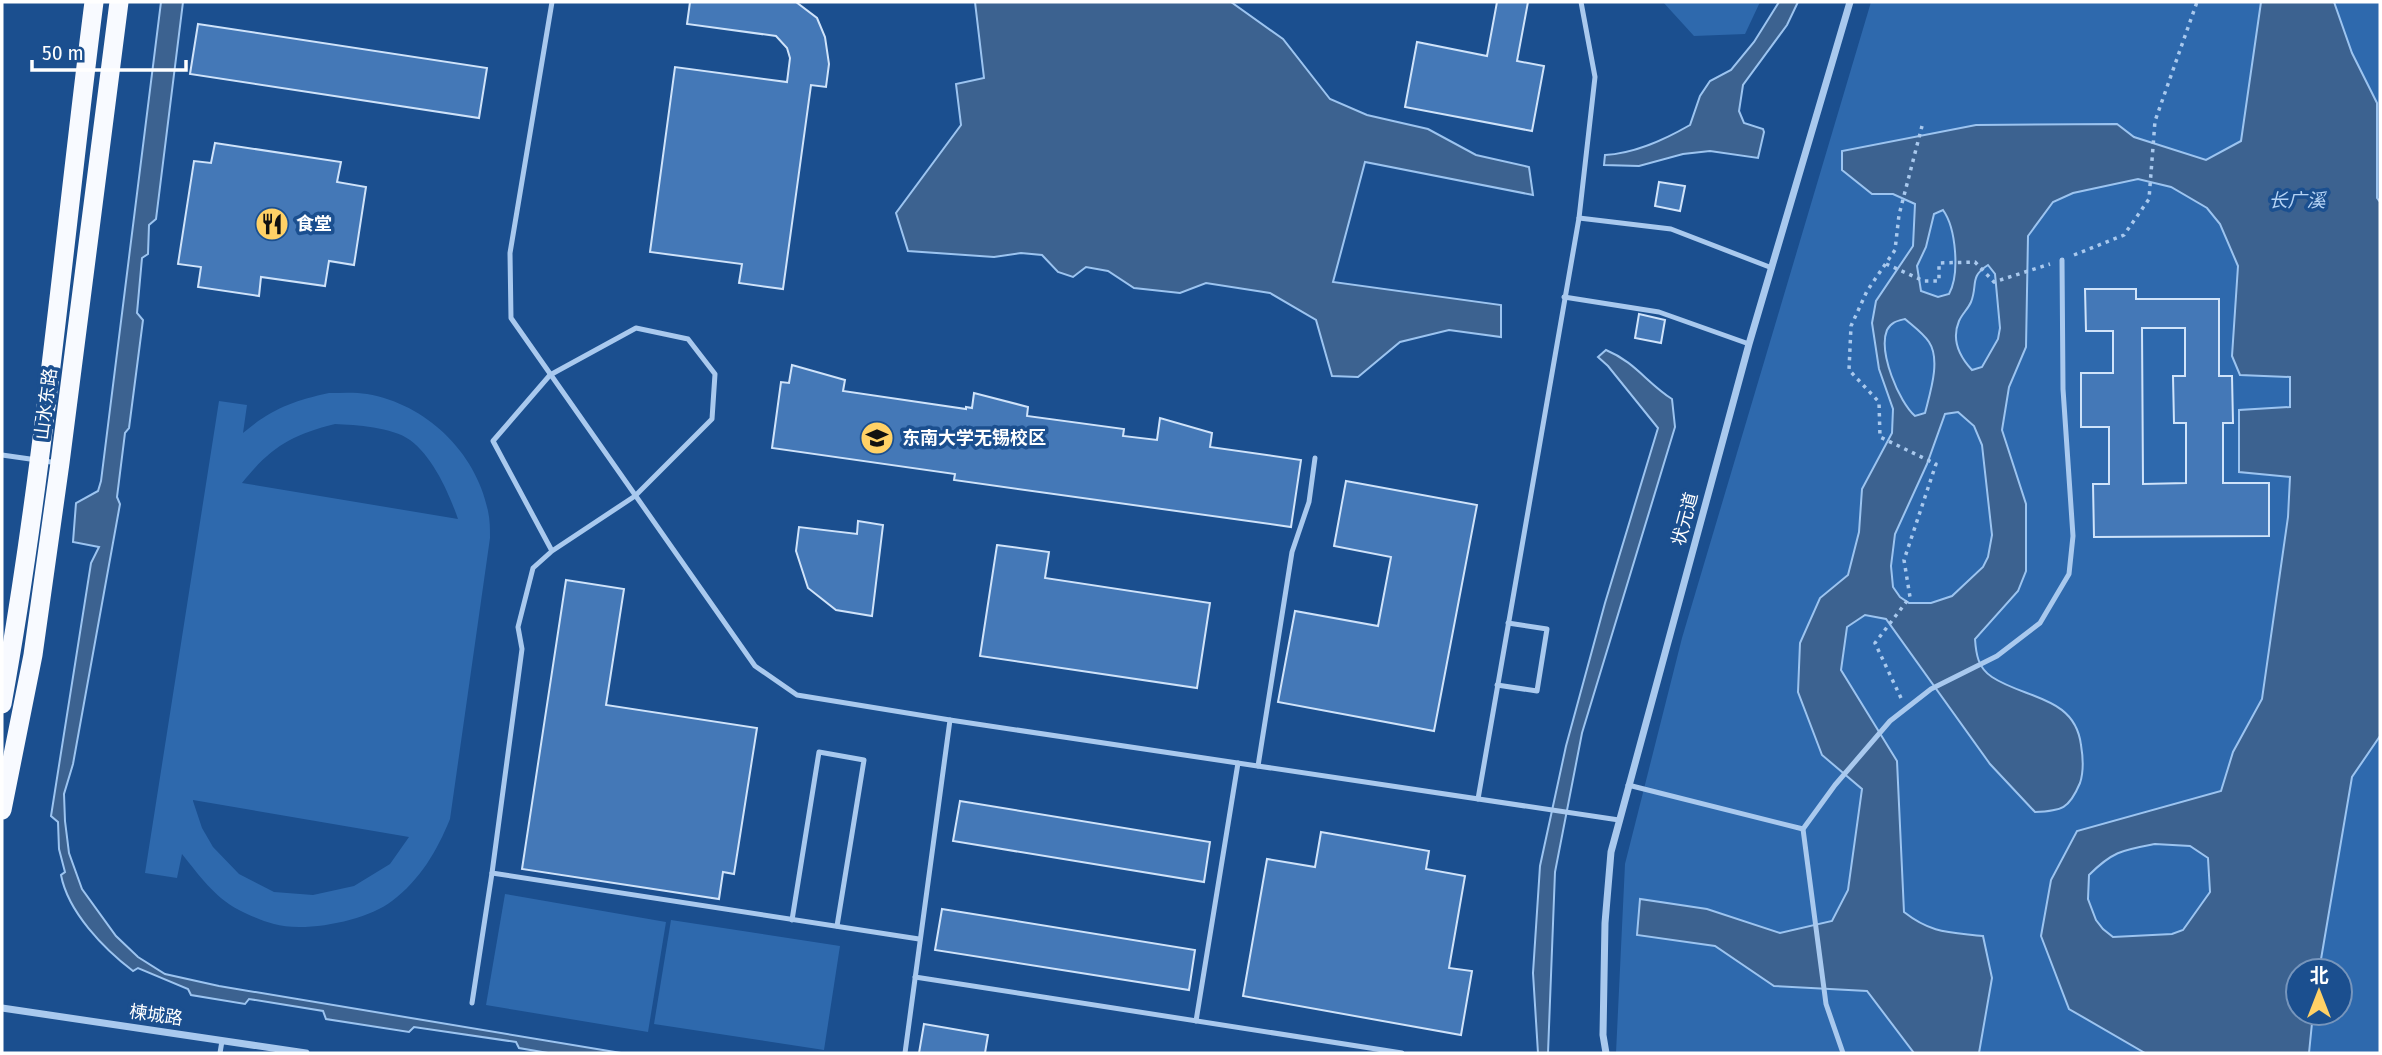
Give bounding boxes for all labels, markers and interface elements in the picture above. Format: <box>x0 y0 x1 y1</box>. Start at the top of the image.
scale bar <box>32 28 186 72</box>
text: 50 m <box>42 40 84 66</box>
water label: 长广溪 <box>2268 189 2327 212</box>
restaurant icon: 食堂 <box>253 205 291 243</box>
place label: 食堂 <box>296 213 332 235</box>
street label: 山水东路 <box>31 367 61 441</box>
school or university icon: 东南大学无锡校区 <box>858 419 896 457</box>
place label: 东南大学无锡校区 <box>902 427 1046 449</box>
street label: 状元道 <box>1667 490 1703 548</box>
north arrow <box>2284 957 2354 1027</box>
text: 北 <box>2309 964 2329 987</box>
street label: 楝城路 <box>128 1000 184 1030</box>

